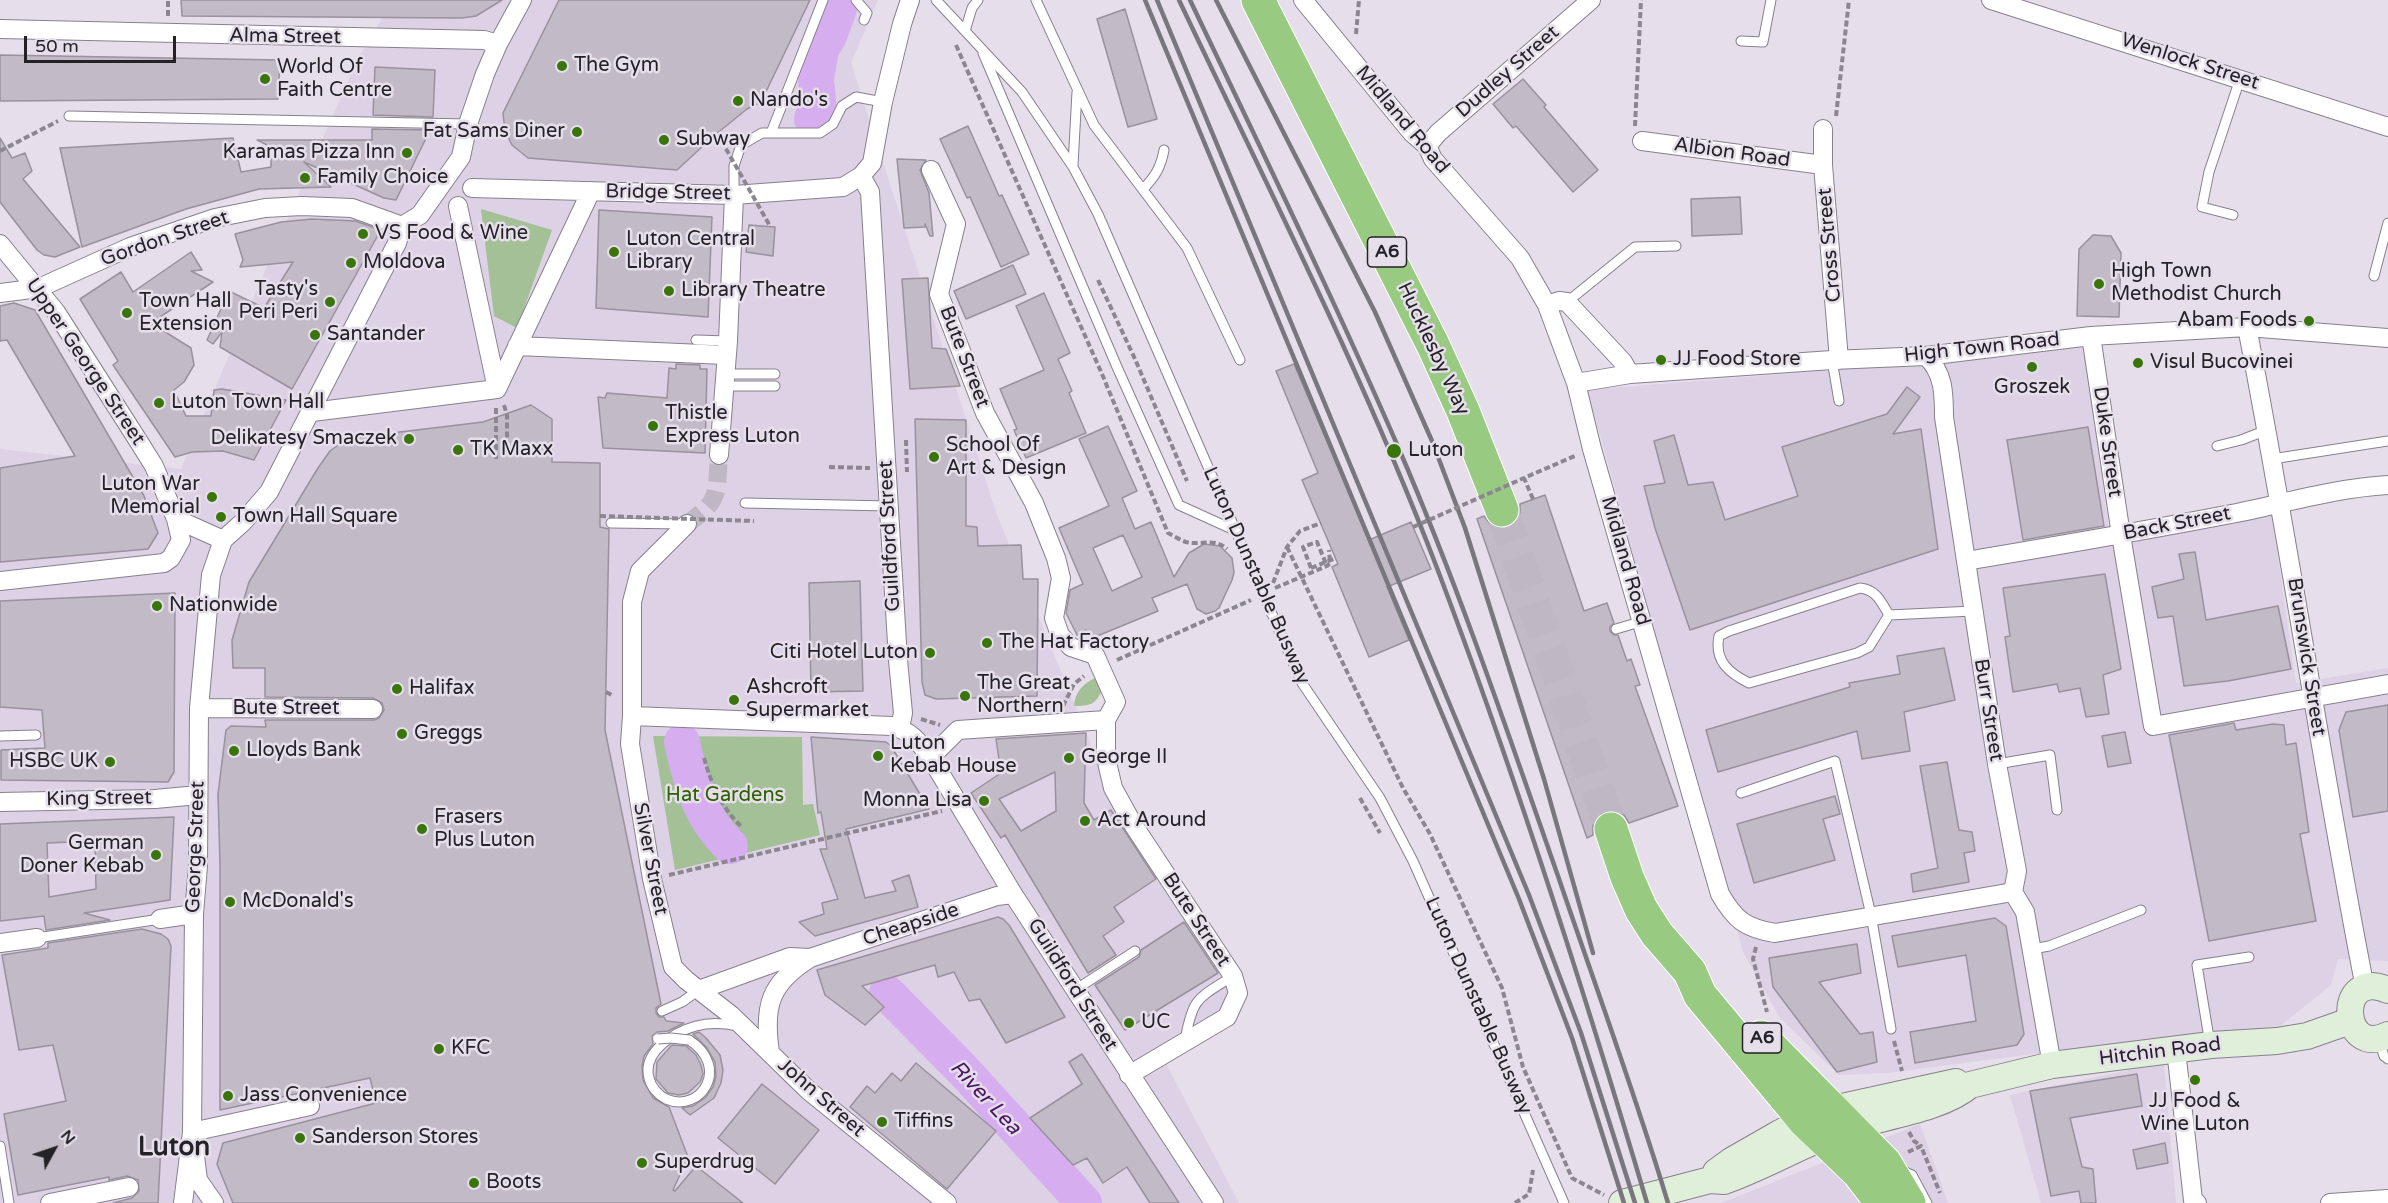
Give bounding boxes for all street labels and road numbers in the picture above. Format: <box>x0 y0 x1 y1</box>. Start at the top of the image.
street label: Dudley Street <box>1451 21 1565 123</box>
street label: Alma Street <box>229 24 341 50</box>
street label: Wenlock Street <box>2118 28 2262 96</box>
street label: Midland Road <box>1350 61 1454 179</box>
street label: Albion Road <box>1672 133 1792 173</box>
street label: Bridge Street <box>605 180 731 206</box>
street label: Cross Street <box>1813 187 1847 303</box>
street label: Gordon Street <box>98 206 232 272</box>
road number: A6 <box>1368 237 1406 267</box>
street label: Upper George Street <box>20 274 150 450</box>
street label: Hucklesby Way <box>1392 279 1474 419</box>
street label: Bute Street <box>934 303 994 411</box>
street label: High Town Road <box>1903 328 2061 368</box>
street label: Duke Street <box>2087 385 2127 499</box>
street label: Guildford Street <box>874 460 906 612</box>
street label: Luton Dunstable Busway <box>1197 464 1315 688</box>
street label: Midland Road <box>1595 494 1655 628</box>
street label: Back Street <box>2121 502 2233 546</box>
street label: Brunswick Street <box>2282 576 2330 738</box>
street label: Burr Street <box>1968 657 2008 763</box>
street label: Bute Street <box>232 697 340 721</box>
street label: George Street <box>182 780 210 914</box>
street label: King Street <box>46 786 152 812</box>
street label: Silver Street <box>627 801 673 917</box>
street label: Bute Street <box>1157 869 1235 971</box>
street label: Luton Dunstable Busway <box>1419 894 1537 1118</box>
street label: Cheapside <box>860 898 962 952</box>
street label: Guildford Street <box>1022 914 1122 1056</box>
road number: A6 <box>1742 1023 1782 1053</box>
street label: Hitchin Road <box>2098 1033 2222 1071</box>
street label: John Street <box>772 1053 870 1143</box>

